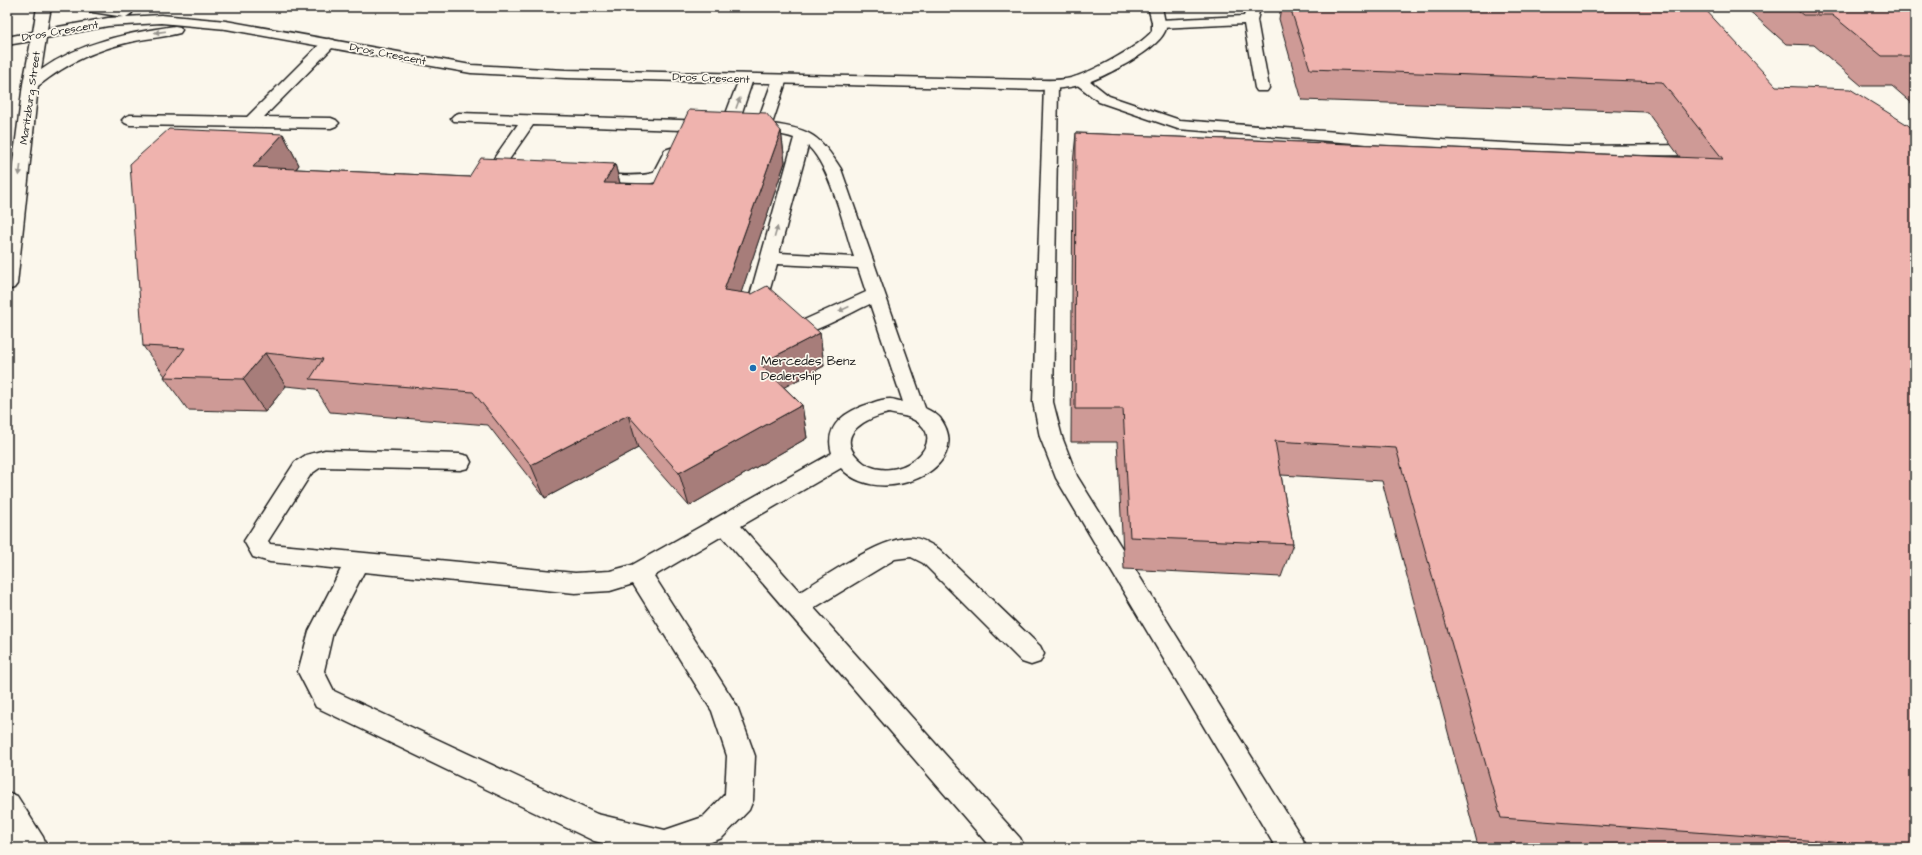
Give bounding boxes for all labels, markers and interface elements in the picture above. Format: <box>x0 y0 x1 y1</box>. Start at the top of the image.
street label: Dros Crescent <box>21 17 100 45</box>
one-way arrow <box>154 29 166 36</box>
street label: Dros Crescent <box>349 39 428 69</box>
street label: Maritzburg Street <box>16 50 45 146</box>
street label: Dros Crescent <box>672 69 751 87</box>
one-way arrow <box>735 96 741 108</box>
one-way arrow <box>17 164 23 176</box>
one-way arrow <box>773 225 779 237</box>
one-way arrow <box>838 306 849 312</box>
place label: Mercedes Benz Dealership <box>761 352 856 385</box>
marker: Mercedes Benz Dealership <box>748 363 758 373</box>

